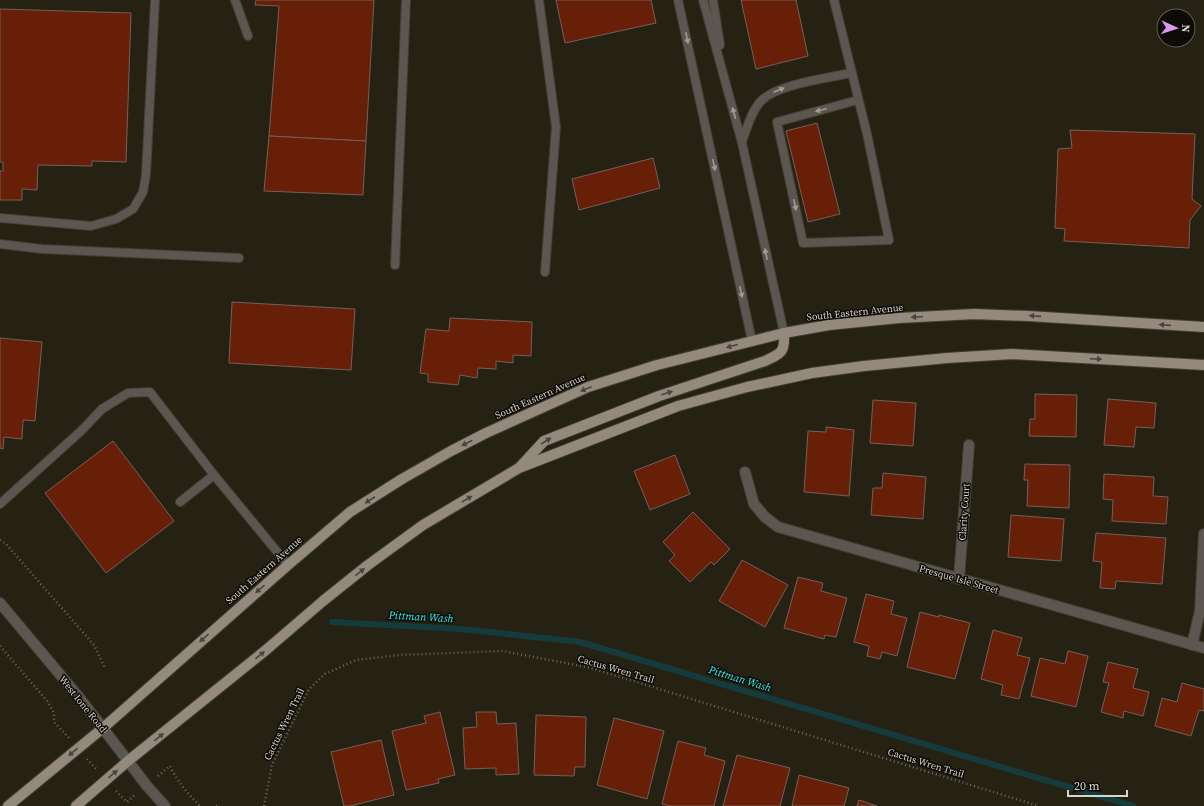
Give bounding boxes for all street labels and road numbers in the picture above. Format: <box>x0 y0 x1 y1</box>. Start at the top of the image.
street label: South Eastern Avenue <box>806 300 904 324</box>
street label: South Eastern Avenue <box>493 370 587 422</box>
street label: Clarity Court <box>956 482 973 541</box>
street label: South Eastern Avenue <box>223 533 305 607</box>
street label: Presque Isle Street <box>918 561 1001 597</box>
street label: Cactus Wren Trail <box>576 652 656 686</box>
street label: West Ione Road <box>56 673 110 735</box>
street label: Cactus Wren Trail <box>261 686 307 762</box>
street label: Cactus Wren Trail <box>886 745 966 781</box>

